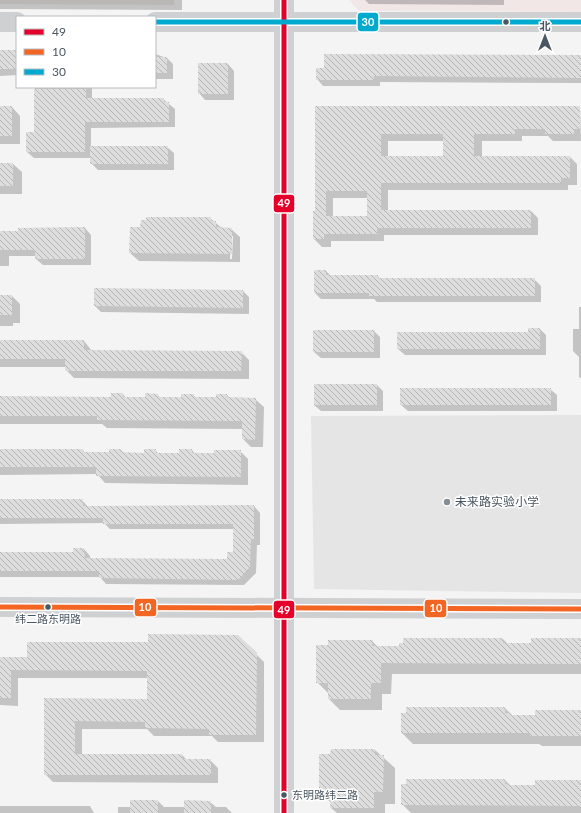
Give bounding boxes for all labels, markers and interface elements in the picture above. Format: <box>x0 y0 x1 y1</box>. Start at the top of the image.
line badge: 30 <box>357 12 379 32</box>
text: 30 <box>362 15 375 28</box>
legend <box>16 16 156 88</box>
north arrow <box>525 16 565 56</box>
unlabelled marker <box>501 17 511 27</box>
text: 北 <box>540 19 551 32</box>
text: 49 <box>52 24 66 39</box>
text: 10 <box>52 44 66 59</box>
text: 30 <box>52 64 66 79</box>
line badge: 49 <box>273 194 295 213</box>
text: 49 <box>278 196 290 209</box>
place label: 未来路实验小学 <box>455 494 539 509</box>
marker: 未来路实验小学 <box>442 497 452 507</box>
line badge: 10 <box>134 598 157 617</box>
line badge: 10 <box>424 599 447 618</box>
text: 10 <box>139 600 152 613</box>
line badge: 49 <box>273 600 295 619</box>
text: 10 <box>430 601 443 614</box>
marker: 纬二路东明路 <box>43 602 53 612</box>
text: 49 <box>278 603 290 616</box>
place label: 纬二路东明路 <box>15 612 81 625</box>
place label: 东明路纬二路 <box>292 788 358 801</box>
marker: 东明路纬二路 <box>279 790 289 800</box>

